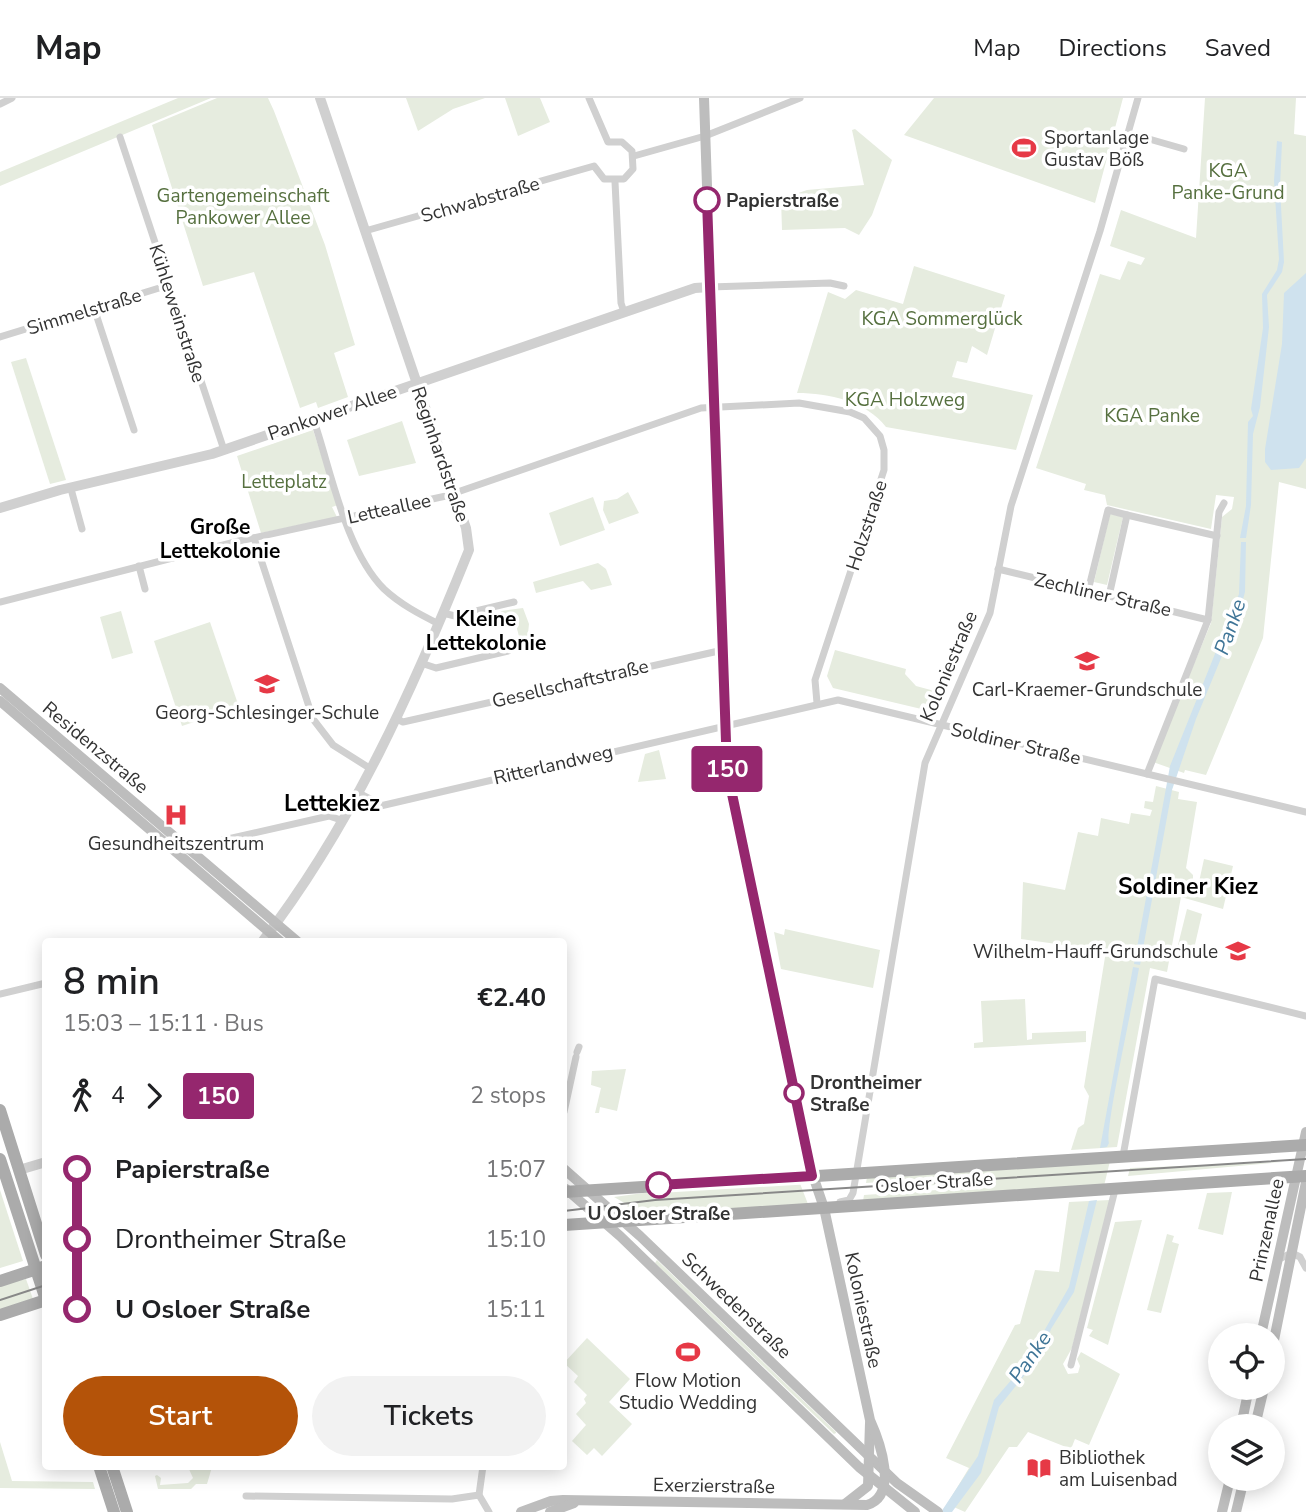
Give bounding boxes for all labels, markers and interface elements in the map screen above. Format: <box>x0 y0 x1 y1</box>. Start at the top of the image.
text: Map <box>35 26 102 71</box>
text: Map <box>973 32 1020 64</box>
text: Directions <box>1058 32 1167 64</box>
text: Saved <box>1205 32 1271 64</box>
place label: Sportanlage Gustav Böß <box>1044 125 1149 173</box>
sports icon: Sportanlage Gustav Böß <box>1010 134 1038 162</box>
park label: KGA Panke-Grund <box>1171 158 1285 206</box>
street label: Schwabstraße <box>418 171 543 229</box>
park label: Gartengemeinschaft Pankower Allee <box>157 183 330 231</box>
marker: Papierstraße <box>694 187 720 213</box>
place label: Papierstraße <box>726 188 839 214</box>
street label: Kühleweinstraße <box>142 241 212 386</box>
street label: Simmelstraße <box>24 282 145 342</box>
park label: KGA Sommerglück <box>861 306 1023 332</box>
street label: Pankower Allee <box>264 379 400 447</box>
street label: Reginhardstraße <box>405 383 475 526</box>
park label: KGA Holzweg <box>845 387 965 413</box>
park label: KGA Panke <box>1104 403 1200 429</box>
park label: Letteplatz <box>241 469 327 495</box>
street label: Holzstraße <box>840 477 894 574</box>
street label: Letteallee <box>345 487 433 531</box>
district label: Große Lettekolonie <box>160 513 280 565</box>
street label: Zechliner Straße <box>1032 567 1174 623</box>
water label: Panke <box>1207 595 1253 659</box>
district label: Kleine Lettekolonie <box>426 605 546 657</box>
street label: Koloniestraße <box>914 607 984 726</box>
school or university icon: Carl-Kraemer-Grundschule <box>1073 647 1101 675</box>
street label: Gesellschaftstraße <box>489 653 651 715</box>
school or university icon: Georg-Schlesinger-Schule <box>253 670 281 698</box>
place label: Carl-Kraemer-Grundschule <box>972 677 1202 703</box>
street label: Residenzstraße <box>37 696 154 800</box>
place label: Georg-Schlesinger-Schule <box>155 700 379 726</box>
street label: Soldiner Straße <box>948 716 1083 772</box>
street label: Ritterlandweg <box>491 739 615 791</box>
line badge: 150 <box>687 746 767 792</box>
text: 150 <box>705 753 749 785</box>
district label: Lettekiez <box>284 788 380 819</box>
hospital icon: Gesundheitszentrum <box>162 801 190 829</box>
place label: Gesundheitszentrum <box>88 831 264 857</box>
district label: Soldiner Kiez <box>1118 871 1258 902</box>
school or university icon: Wilhelm-Hauff-Grundschule <box>1224 937 1252 965</box>
place label: Wilhelm-Hauff-Grundschule <box>973 939 1218 965</box>
text: 8 min <box>63 956 160 1007</box>
text: €2.40 <box>477 980 546 1015</box>
text: 15:03 – 15:11 · Bus <box>63 1008 264 1039</box>
place label: Drontheimer Straße <box>810 1070 922 1118</box>
icon: walk <box>63 1077 101 1115</box>
icon: forward <box>135 1077 173 1115</box>
text: 4 <box>111 1080 125 1111</box>
text: 150 <box>197 1080 240 1112</box>
text: 2 stops <box>470 1080 546 1111</box>
marker: Drontheimer Straße <box>784 1083 804 1103</box>
text: Papierstraße <box>115 1152 270 1187</box>
text: 15:07 <box>486 1154 546 1185</box>
street label: Osloer Straße <box>874 1166 994 1200</box>
marker: U Osloer Straße <box>646 1172 672 1198</box>
street label: Prinzenallee <box>1243 1176 1291 1284</box>
place label: U Osloer Straße <box>588 1201 730 1227</box>
text: Drontheimer Straße <box>115 1222 346 1257</box>
text: 15:10 <box>486 1224 546 1255</box>
street label: Schwedenstraße <box>676 1247 797 1365</box>
street label: Koloniestraße <box>838 1250 888 1371</box>
text: U Osloer Straße <box>115 1292 310 1327</box>
text: 15:11 <box>486 1294 546 1325</box>
map controls <box>1208 1323 1285 1491</box>
button: locate <box>1208 1323 1285 1400</box>
water label: Panke <box>1002 1326 1058 1388</box>
sports icon: Flow Motion Studio Wedding <box>674 1338 702 1366</box>
place label: Flow Motion Studio Wedding <box>619 1368 757 1416</box>
button: Start <box>63 1376 298 1456</box>
button: Tickets <box>312 1376 546 1456</box>
button: layers <box>1208 1414 1285 1491</box>
place label: Bibliothek am Luisenbad <box>1059 1445 1178 1493</box>
library icon: Bibliothek am Luisenbad <box>1025 1454 1053 1482</box>
street label: Exerzierstraße <box>653 1472 775 1500</box>

